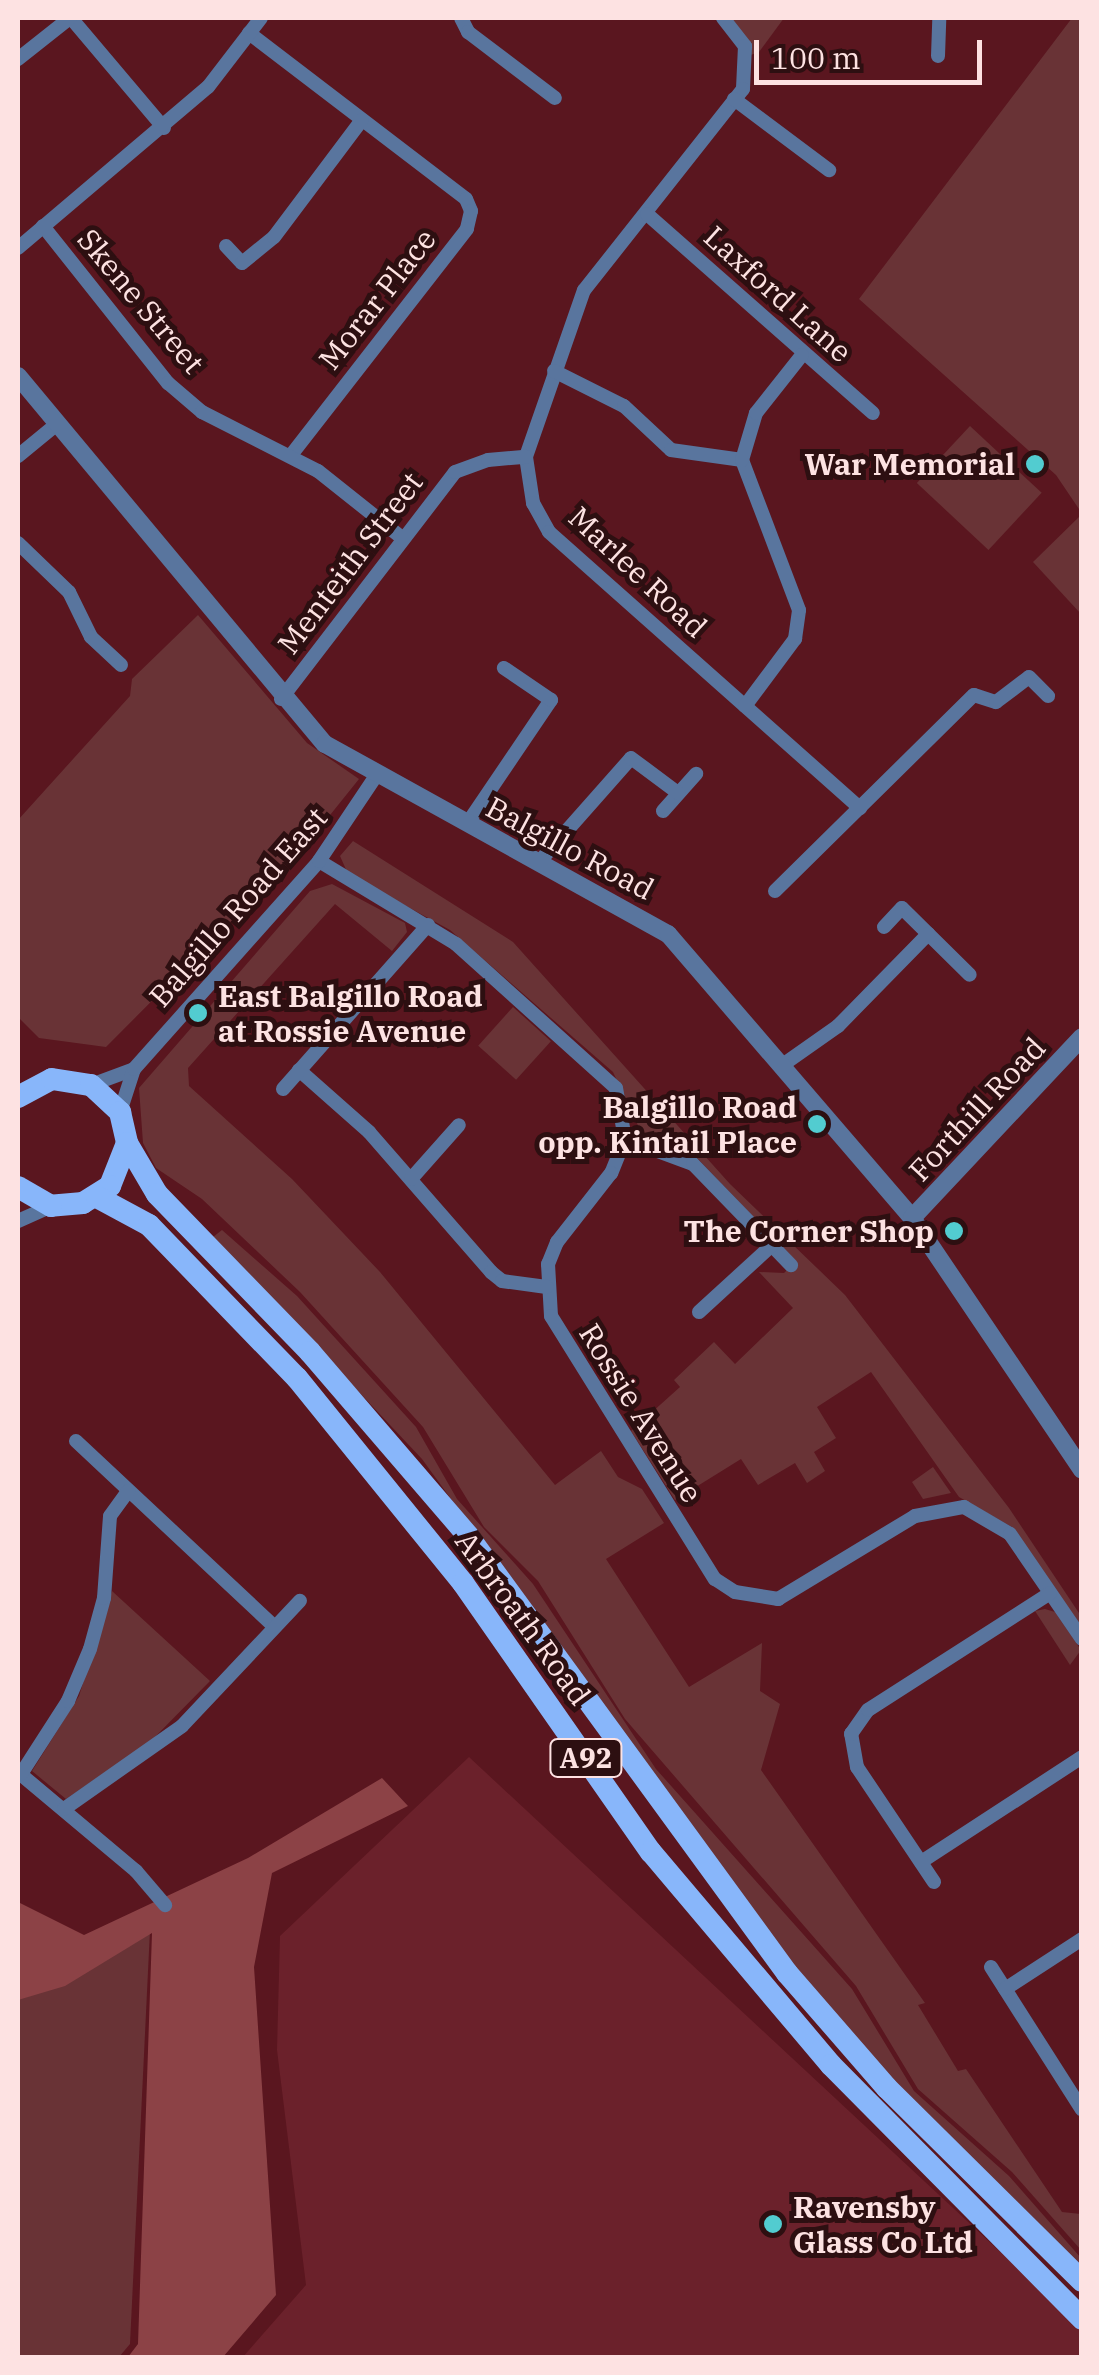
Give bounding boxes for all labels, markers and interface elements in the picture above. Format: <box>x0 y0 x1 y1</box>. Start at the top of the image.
scale bar <box>759 20 986 82</box>
text: 100 m <box>771 38 861 77</box>
street label: Laxford Lane <box>697 218 859 370</box>
street label: Skene Street <box>70 222 212 380</box>
street label: Morar Place <box>311 222 443 376</box>
place label: War Memorial <box>804 446 1015 482</box>
marker: War Memorial <box>1024 453 1046 475</box>
street label: Menteith Street <box>270 465 430 661</box>
street label: Marlee Road <box>562 499 714 645</box>
street label: Balgillo Road <box>480 789 660 907</box>
street label: Balgillo Road East <box>142 800 334 1014</box>
place label: East Balgillo Road at Rossie Avenue <box>218 978 483 1048</box>
marker: East Balgillo Road at Rossie Avenue <box>187 1002 209 1024</box>
street label: Forthill Road <box>901 1030 1053 1188</box>
place label: Balgillo Road opp. Kintail Place <box>538 1089 797 1160</box>
marker: Balgillo Road opp. Kintail Place <box>806 1113 828 1135</box>
place label: The Corner Shop <box>684 1213 934 1249</box>
marker: The Corner Shop <box>943 1220 965 1242</box>
street label: Rossie Avenue <box>572 1317 710 1509</box>
street label: Arbroath Road <box>448 1524 598 1712</box>
road number: A92 <box>548 1735 624 1781</box>
place label: Ravensby Glass Co Ltd <box>793 2189 973 2260</box>
marker: Ravensby Glass Co Ltd <box>762 2213 784 2235</box>

